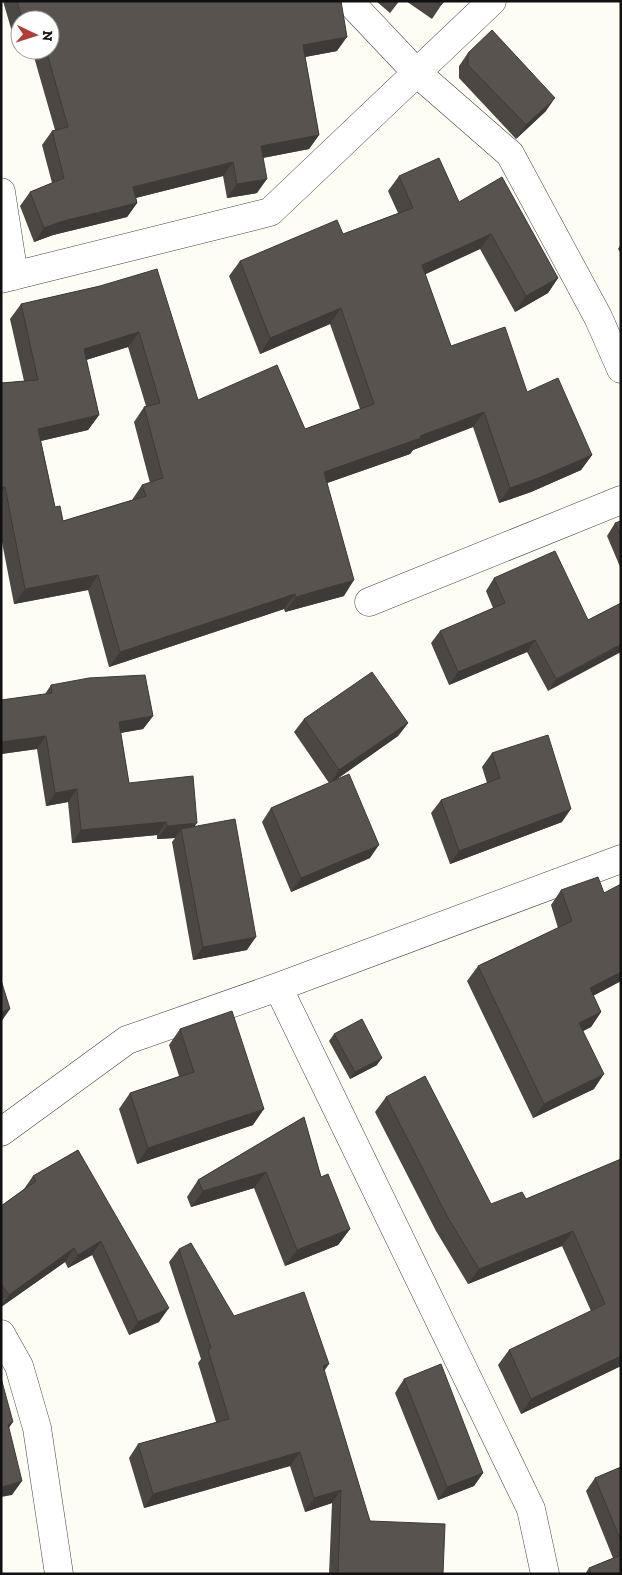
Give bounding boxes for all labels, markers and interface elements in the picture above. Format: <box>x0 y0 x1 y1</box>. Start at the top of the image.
north arrow <box>10 10 60 60</box>
text: N <box>39 30 56 42</box>

